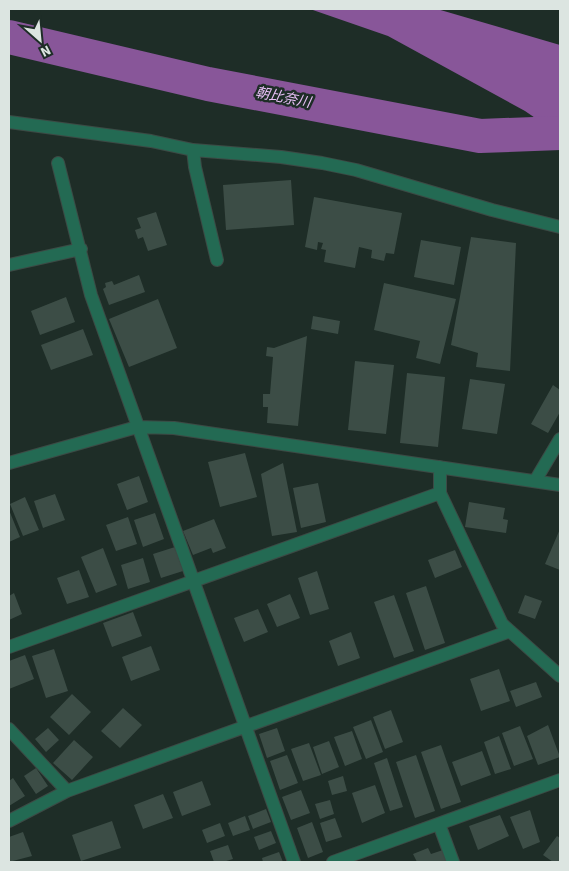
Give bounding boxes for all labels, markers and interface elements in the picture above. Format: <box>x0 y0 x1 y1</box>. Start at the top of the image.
north arrow <box>15 15 65 65</box>
text: N <box>37 40 54 62</box>
water label: 朝比奈川 <box>254 83 314 114</box>

